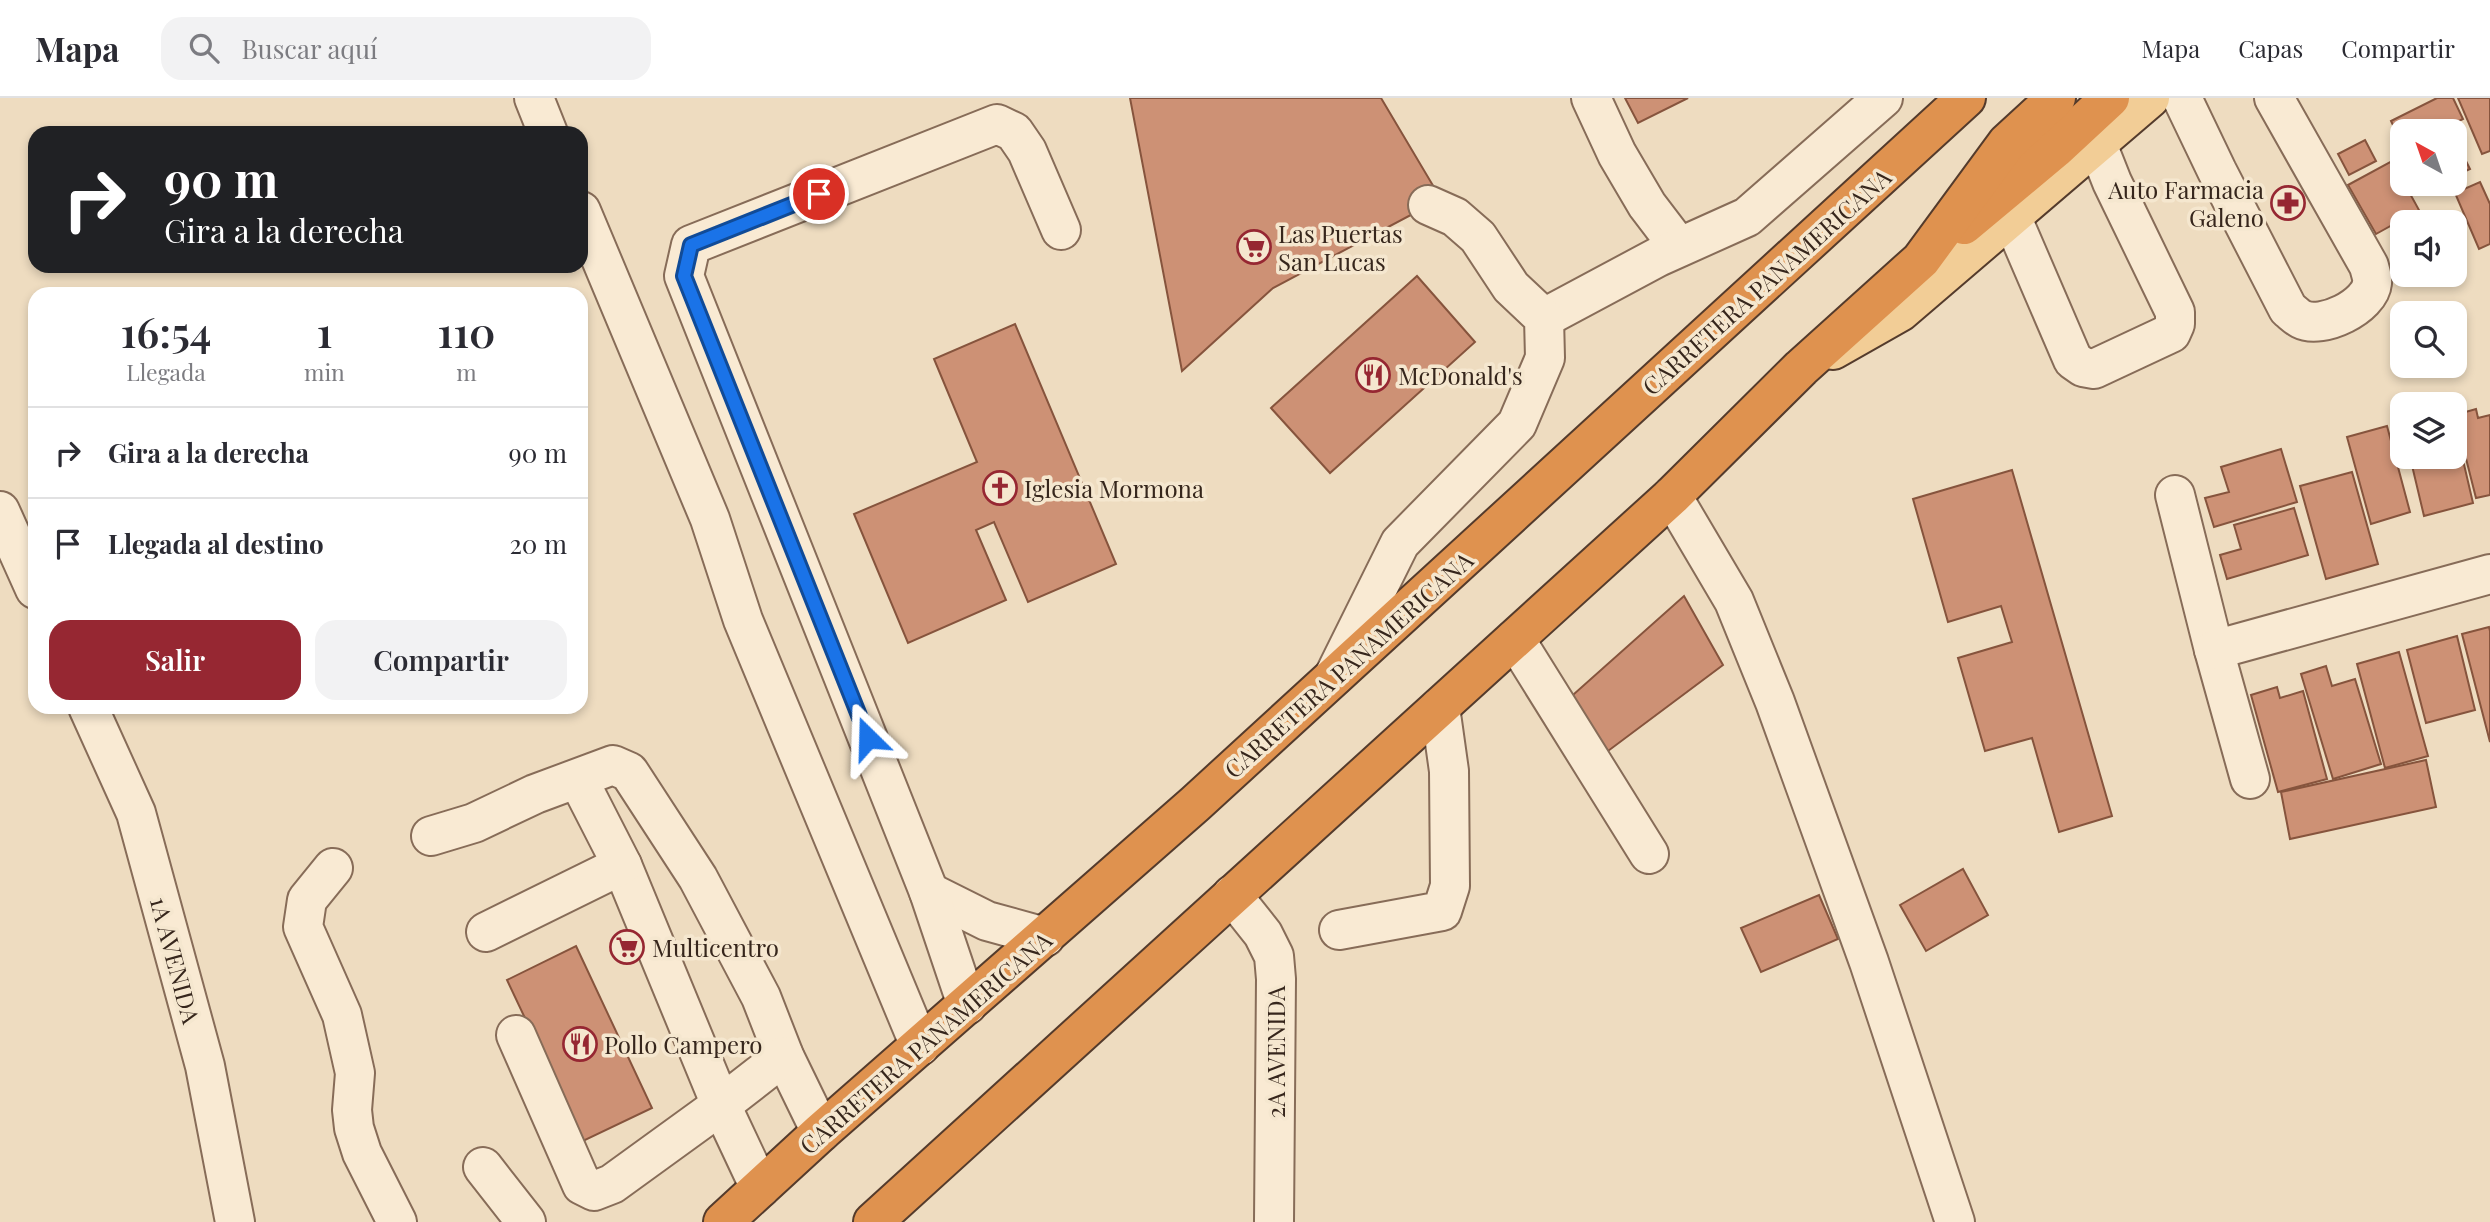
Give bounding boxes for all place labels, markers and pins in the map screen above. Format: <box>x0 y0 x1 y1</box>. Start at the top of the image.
pin <box>789 164 849 224</box>
place label: Auto Farmacia Galeno <box>2107 173 2264 233</box>
pharmacy icon: Auto Farmacia Galeno <box>2269 184 2307 222</box>
place label: Las Puertas San Lucas <box>1278 217 1403 277</box>
supermarket icon: Las Puertas San Lucas <box>1235 228 1273 266</box>
restaurant icon: McDonald's <box>1354 356 1392 394</box>
place label: McDonald's <box>1398 359 1523 391</box>
church icon: Iglesia Mormona <box>981 469 1019 507</box>
place label: Iglesia Mormona <box>1024 472 1204 504</box>
supermarket icon: Multicentro <box>608 928 646 966</box>
place label: Multicentro <box>652 931 779 963</box>
restaurant icon: Pollo Campero <box>561 1025 599 1063</box>
place label: Pollo Campero <box>604 1028 763 1060</box>

